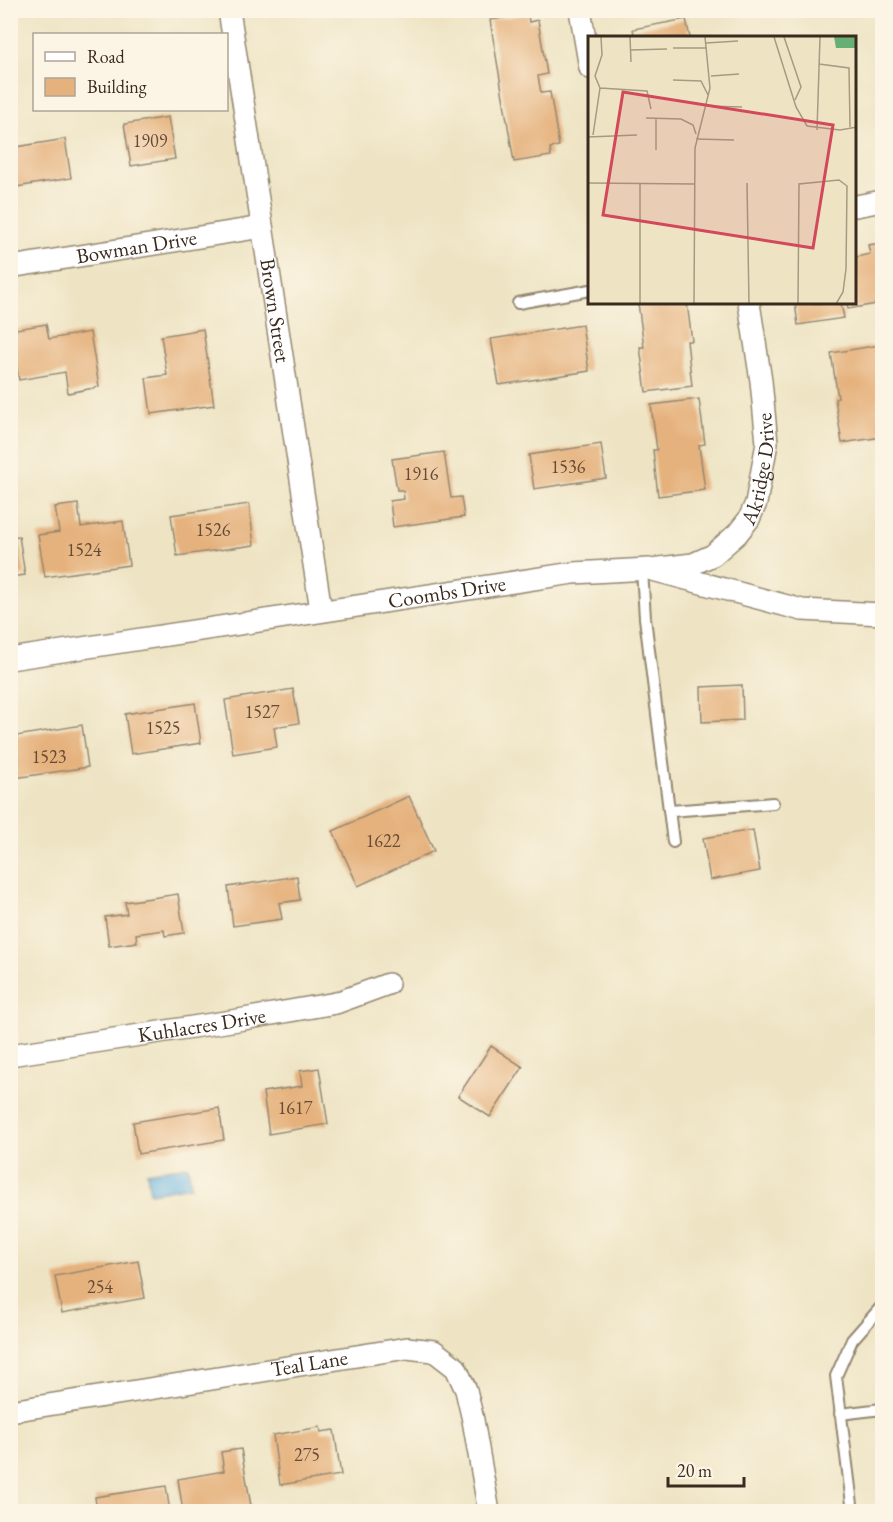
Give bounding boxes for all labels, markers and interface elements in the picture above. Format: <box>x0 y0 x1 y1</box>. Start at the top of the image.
legend <box>33 33 228 111</box>
inset map <box>588 36 857 304</box>
text: Road <box>87 45 126 68</box>
text: Building <box>87 75 147 98</box>
house number: 1909 <box>133 129 168 152</box>
street label: Bowman Drive <box>74 224 199 269</box>
street label: Brown Street <box>254 256 297 365</box>
street label: Akridge Drive <box>734 412 780 530</box>
house number: 1536 <box>551 455 586 478</box>
house number: 1916 <box>404 462 439 485</box>
house number: 1526 <box>196 518 231 541</box>
house number: 1524 <box>67 538 102 561</box>
street label: Coombs Drive <box>386 569 508 614</box>
house number: 1527 <box>245 700 280 723</box>
house number: 1525 <box>146 716 180 739</box>
house number: 1523 <box>32 745 66 768</box>
house number: 1622 <box>366 829 401 852</box>
street label: Kuhlacres Drive <box>136 1001 268 1048</box>
house number: 1617 <box>278 1096 313 1119</box>
house number: 254 <box>87 1275 113 1298</box>
street label: Teal Lane <box>269 1344 350 1382</box>
house number: 275 <box>294 1443 320 1466</box>
scale bar <box>668 1450 744 1488</box>
text: 20 m <box>677 1459 712 1482</box>

